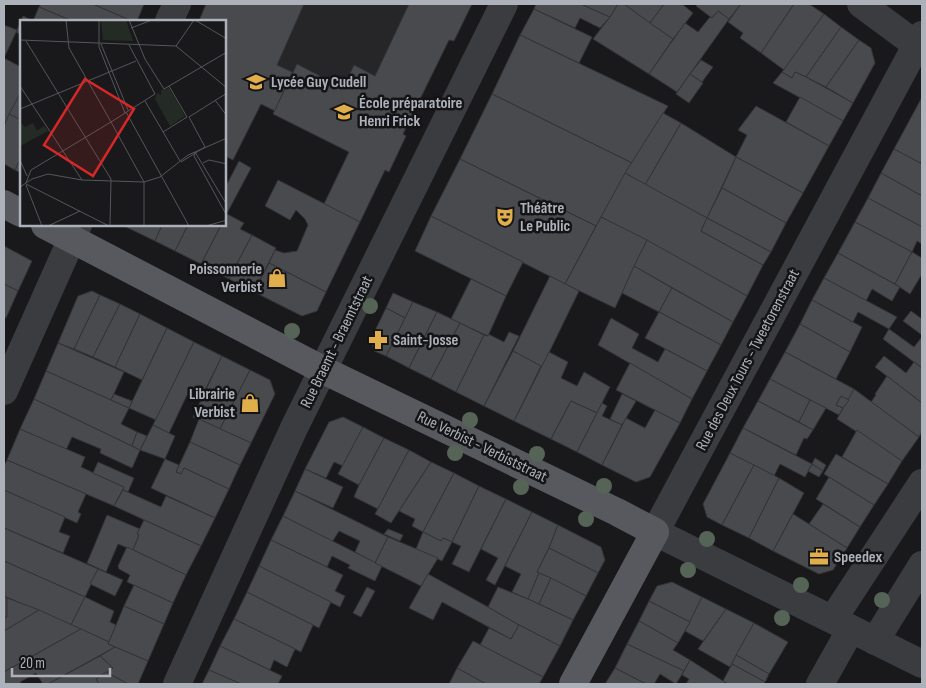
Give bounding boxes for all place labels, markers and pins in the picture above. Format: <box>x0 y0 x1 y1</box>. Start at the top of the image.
school or university icon: Lycée Guy Cudell <box>245 71 267 93</box>
place label: Lycée Guy Cudell <box>271 73 366 92</box>
place label: École préparatoire Henri Frick <box>359 94 463 131</box>
school or university icon: École préparatoire Henri Frick <box>333 101 355 123</box>
place label: Théâtre Le Public <box>520 199 570 236</box>
theatre icon: Théâtre Le Public <box>494 206 516 228</box>
place label: Poissonnerie Verbist <box>189 260 262 297</box>
shop icon: Poissonnerie Verbist <box>266 267 288 289</box>
pharmacy icon: Saint-Josse <box>367 329 389 351</box>
place label: Saint-Josse <box>393 331 459 350</box>
place label: Librairie Verbist <box>189 385 235 422</box>
shop icon: Librairie Verbist <box>239 392 261 414</box>
office icon: Speedex <box>808 546 830 568</box>
place label: Speedex <box>834 548 883 567</box>

